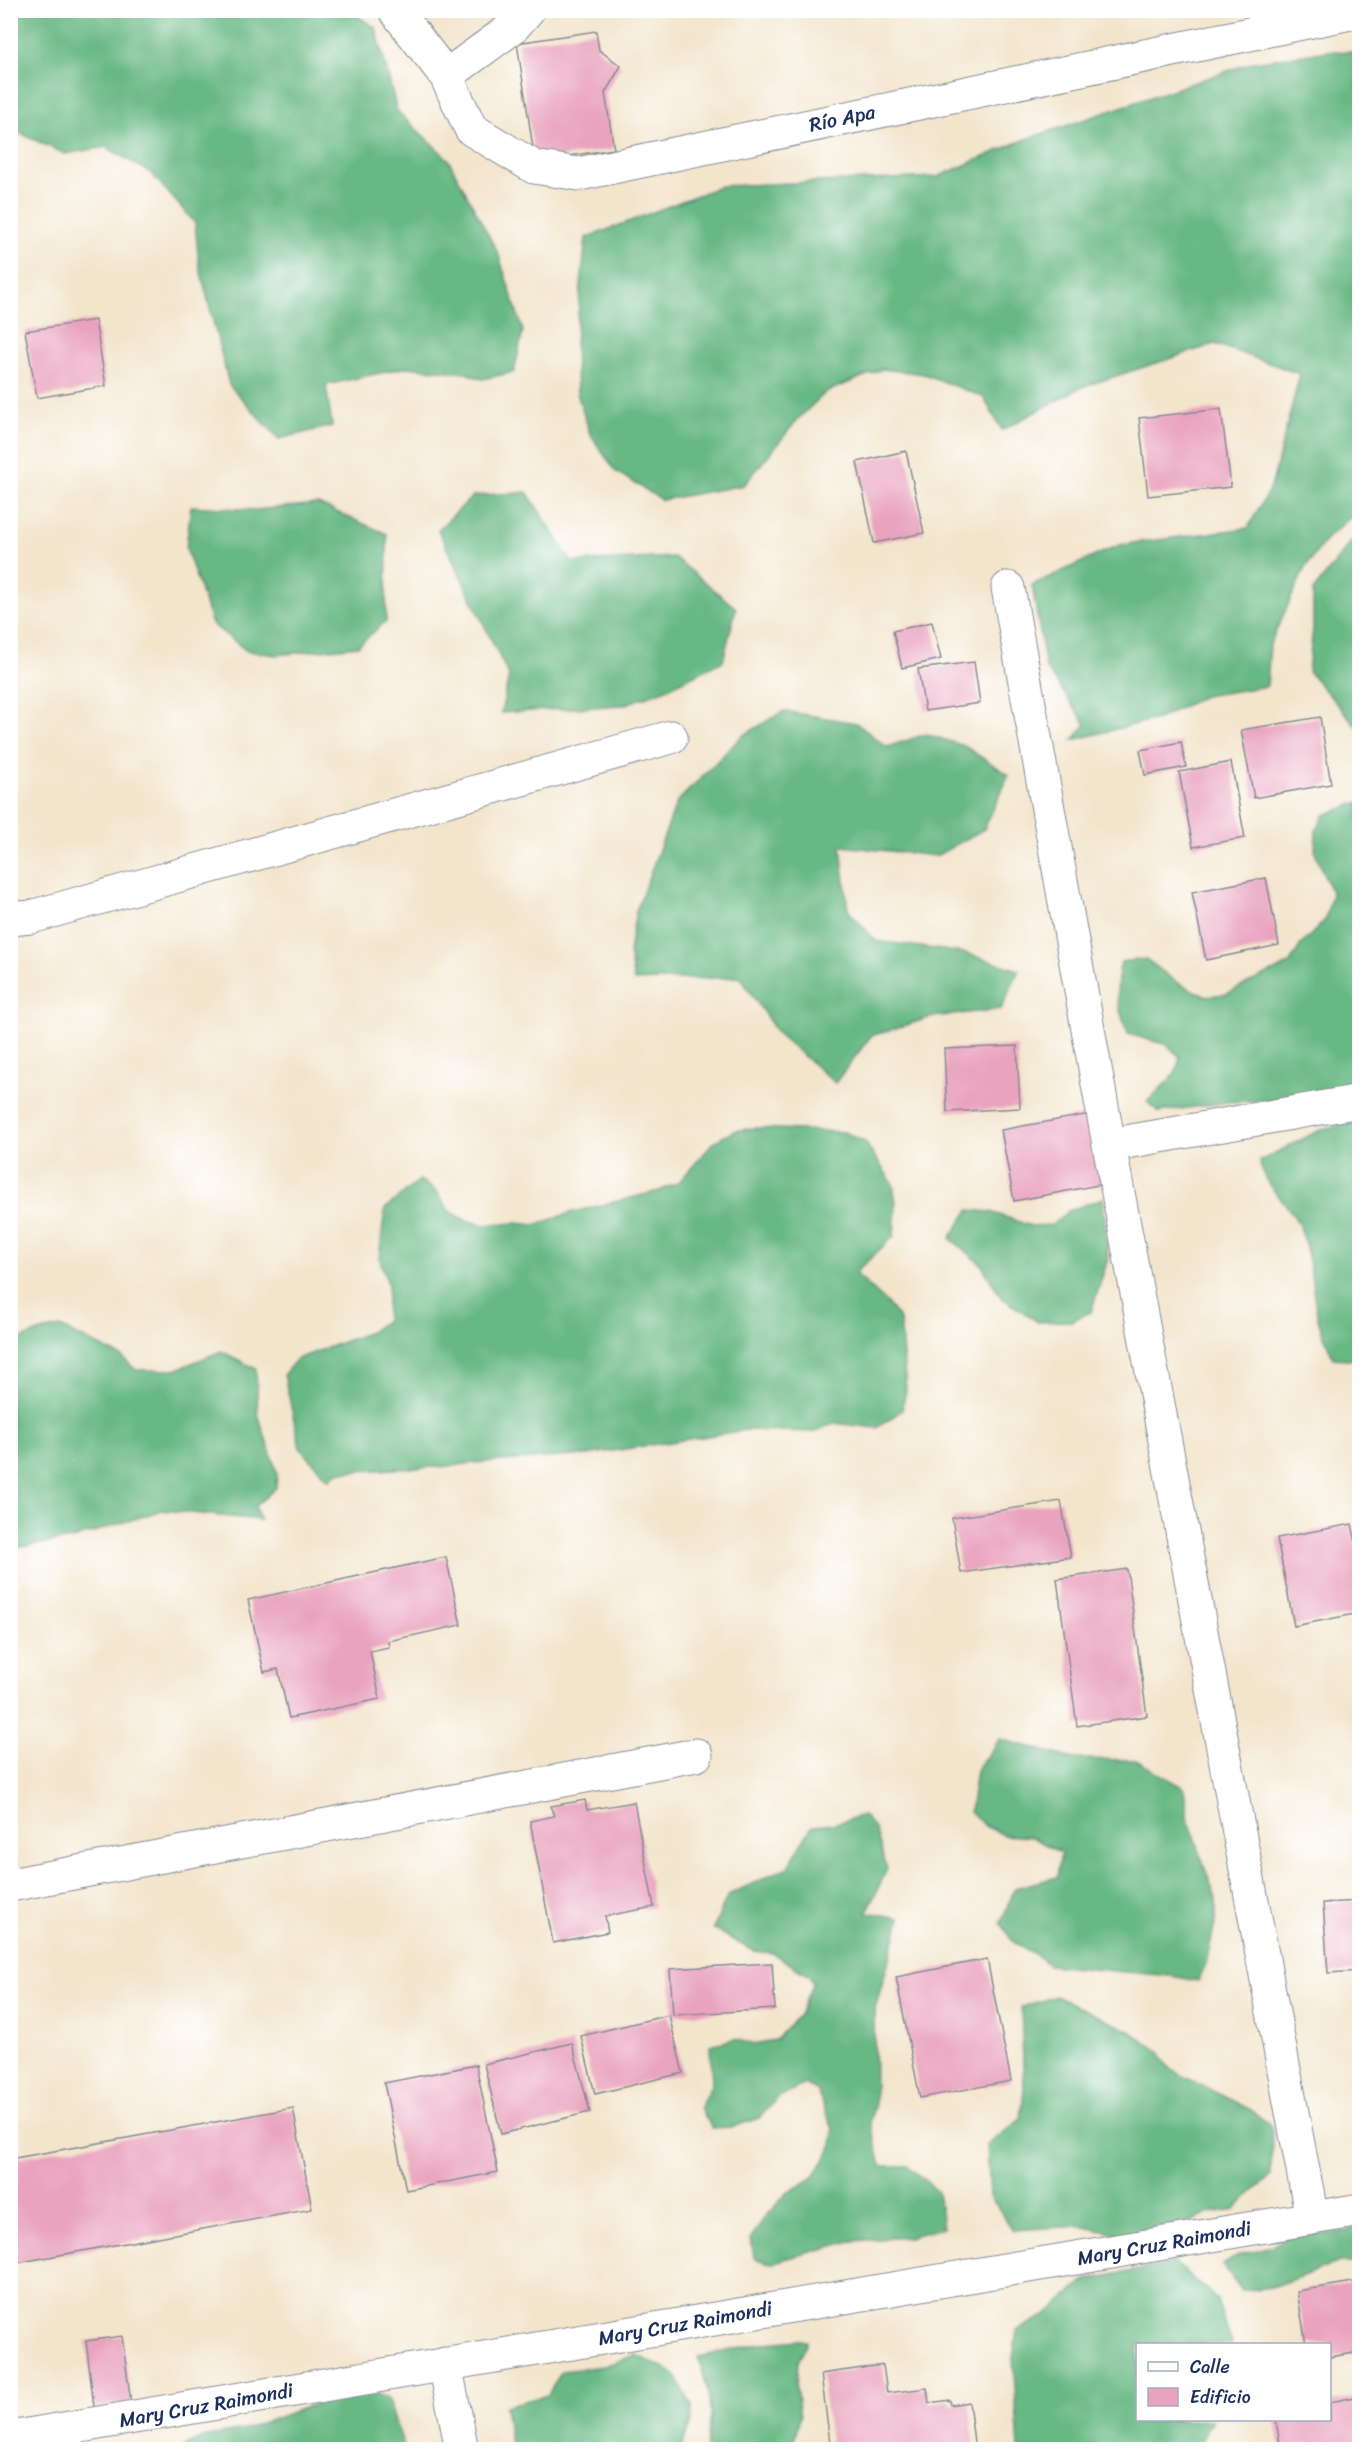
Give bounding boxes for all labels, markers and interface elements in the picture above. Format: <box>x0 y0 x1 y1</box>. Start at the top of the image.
street label: Río Apa <box>806 94 879 143</box>
street label: Mary Cruz Raimondi <box>1074 2211 1254 2276</box>
street label: Mary Cruz Raimondi <box>595 2291 775 2356</box>
legend <box>1136 2343 1331 2421</box>
text: Calle <box>1190 2351 1230 2383</box>
street label: Mary Cruz Raimondi <box>116 2373 296 2438</box>
text: Edificio <box>1190 2381 1251 2413</box>

